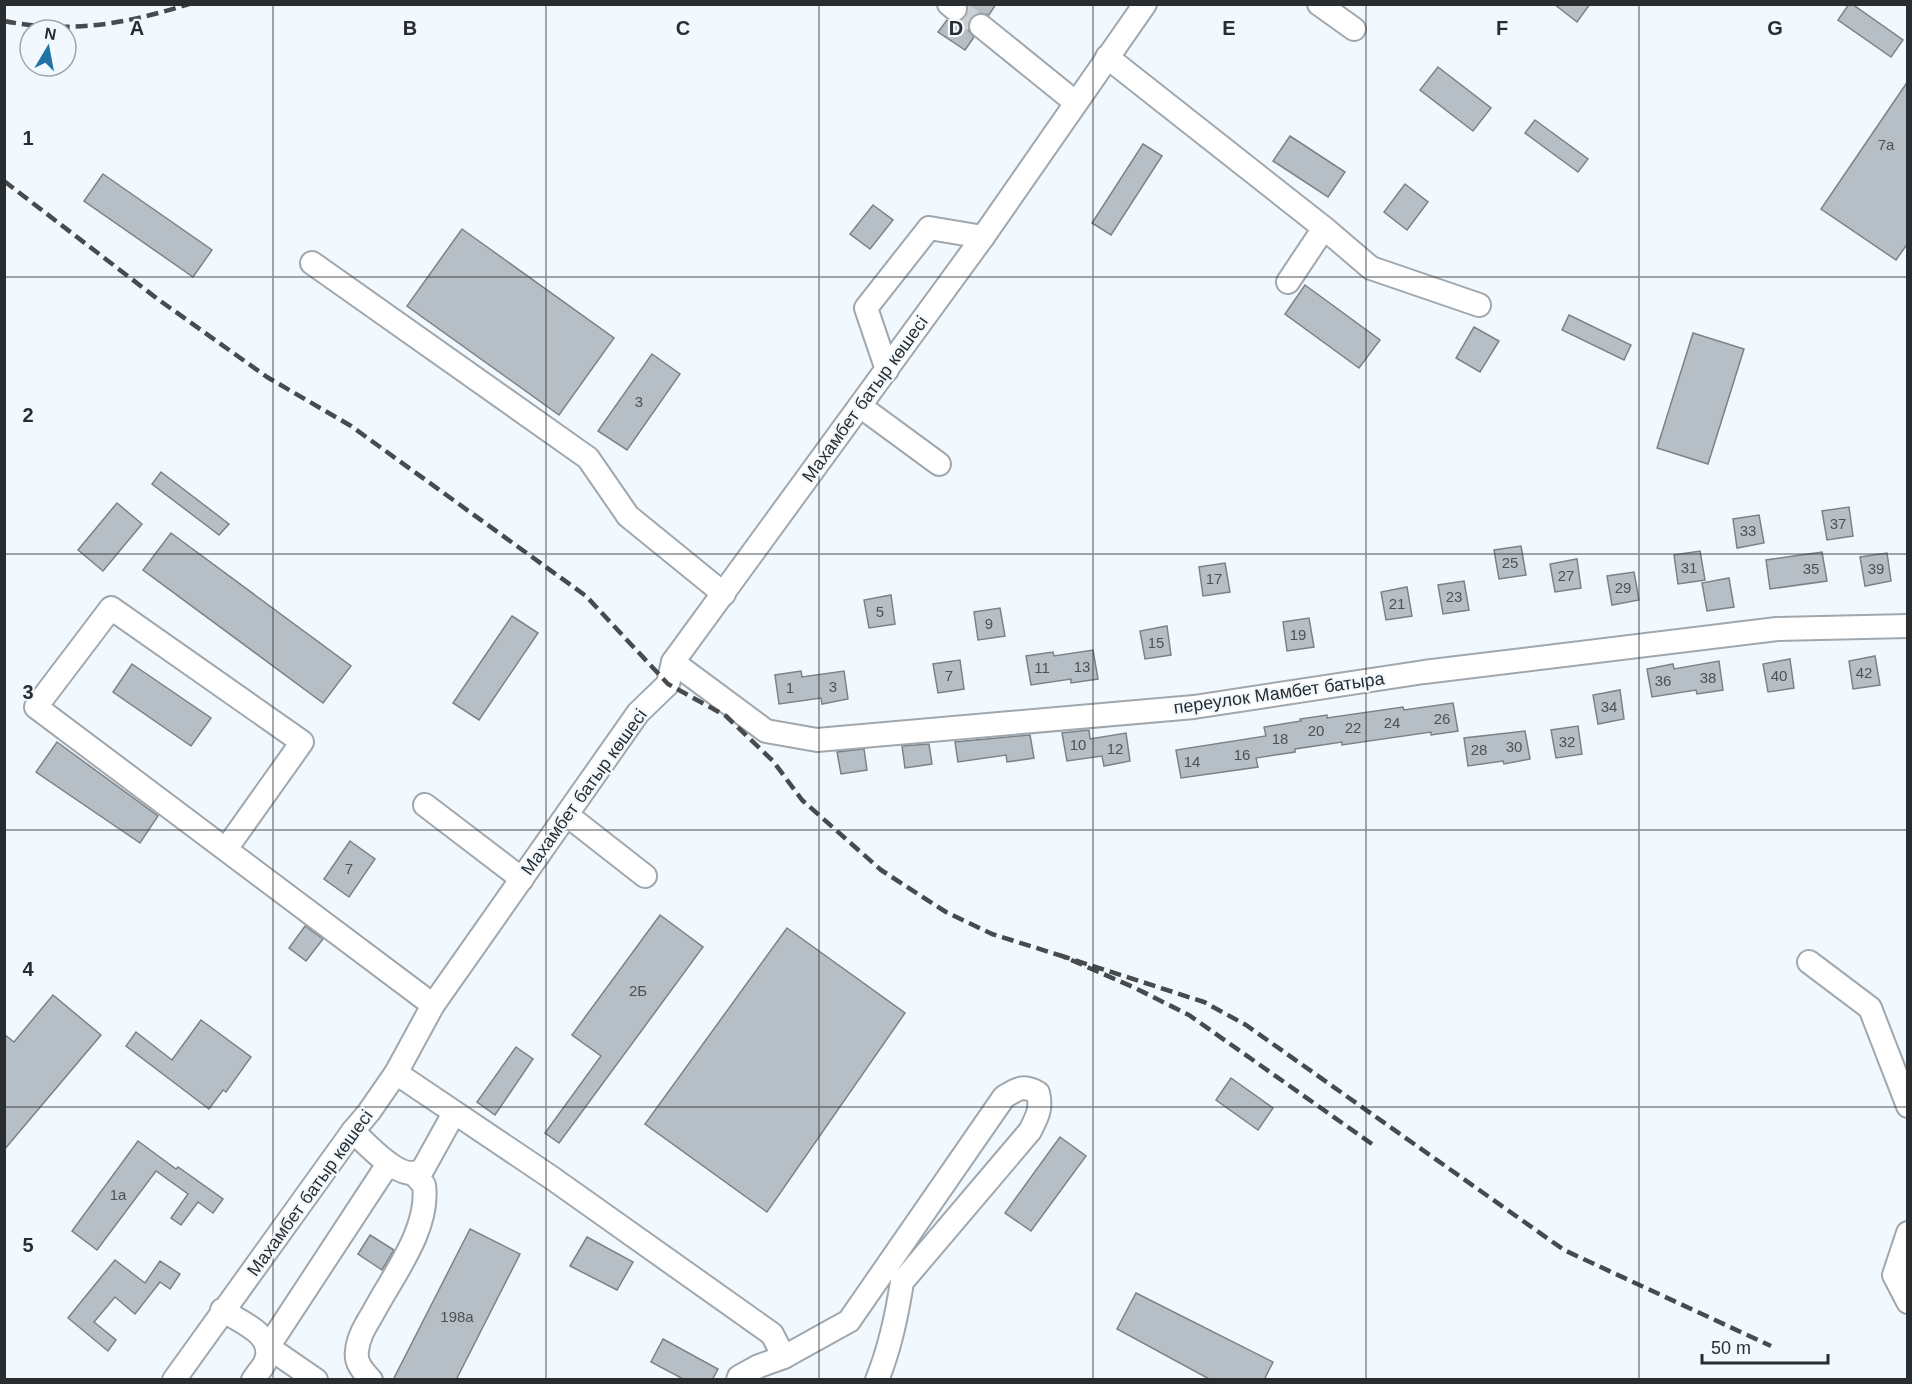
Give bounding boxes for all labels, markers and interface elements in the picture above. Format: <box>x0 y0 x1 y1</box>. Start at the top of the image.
text: A <box>130 17 144 39</box>
text: B <box>403 17 417 39</box>
text: C <box>676 17 690 39</box>
text: D <box>949 17 963 39</box>
text: E <box>1222 17 1236 39</box>
text: F <box>1496 17 1508 39</box>
text: G <box>1767 17 1783 39</box>
north arrow <box>18 18 78 78</box>
text: N <box>43 24 58 43</box>
text: 1 <box>22 127 34 149</box>
house number: 7а <box>1878 136 1895 153</box>
street label: Махамбет батыр көшесі <box>798 312 932 486</box>
house number: 3 <box>635 393 643 410</box>
text: 2 <box>22 404 34 426</box>
house number: 37 <box>1830 515 1846 532</box>
house number: 33 <box>1740 522 1756 539</box>
house number: 25 <box>1502 554 1518 571</box>
house number: 31 <box>1681 559 1697 576</box>
house number: 35 <box>1803 560 1819 577</box>
house number: 39 <box>1868 560 1884 577</box>
house number: 27 <box>1558 567 1574 584</box>
house number: 17 <box>1206 570 1222 587</box>
house number: 29 <box>1615 579 1631 596</box>
house number: 23 <box>1446 588 1462 605</box>
house number: 21 <box>1389 595 1405 612</box>
house number: 5 <box>876 603 884 620</box>
house number: 9 <box>985 615 993 632</box>
house number: 19 <box>1290 626 1306 643</box>
house number: 15 <box>1148 634 1164 651</box>
house number: 13 <box>1074 658 1090 675</box>
house number: 11 <box>1034 659 1050 676</box>
house number: 42 <box>1856 664 1872 681</box>
house number: 7 <box>945 667 953 684</box>
house number: 40 <box>1771 667 1787 684</box>
street label: переулок Мамбет батыра <box>1172 668 1387 718</box>
house number: 38 <box>1700 669 1716 686</box>
house number: 36 <box>1655 672 1671 689</box>
house number: 3 <box>829 678 837 695</box>
house number: 1 <box>786 679 794 696</box>
text: 3 <box>22 681 34 703</box>
house number: 34 <box>1601 698 1617 715</box>
street label: Махамбет батыр көшесі <box>517 705 651 879</box>
house number: 26 <box>1434 710 1450 727</box>
house number: 24 <box>1384 714 1400 731</box>
house number: 22 <box>1345 719 1361 736</box>
house number: 20 <box>1308 722 1324 739</box>
house number: 18 <box>1272 730 1288 747</box>
house number: 32 <box>1559 733 1575 750</box>
house number: 10 <box>1070 736 1086 753</box>
house number: 30 <box>1506 738 1522 755</box>
house number: 12 <box>1107 740 1123 757</box>
house number: 28 <box>1471 741 1487 758</box>
house number: 16 <box>1234 746 1250 763</box>
house number: 14 <box>1184 753 1200 770</box>
house number: 7 <box>345 860 353 877</box>
text: 4 <box>22 958 34 980</box>
house number: 2Б <box>629 982 647 999</box>
street label: Махамбет батыр көшесі <box>243 1106 377 1280</box>
house number: 1а <box>110 1186 127 1203</box>
text: 5 <box>22 1234 34 1256</box>
house number: 198а <box>440 1308 474 1325</box>
scale bar <box>1702 1327 1828 1365</box>
text: 50 m <box>1711 1338 1751 1358</box>

